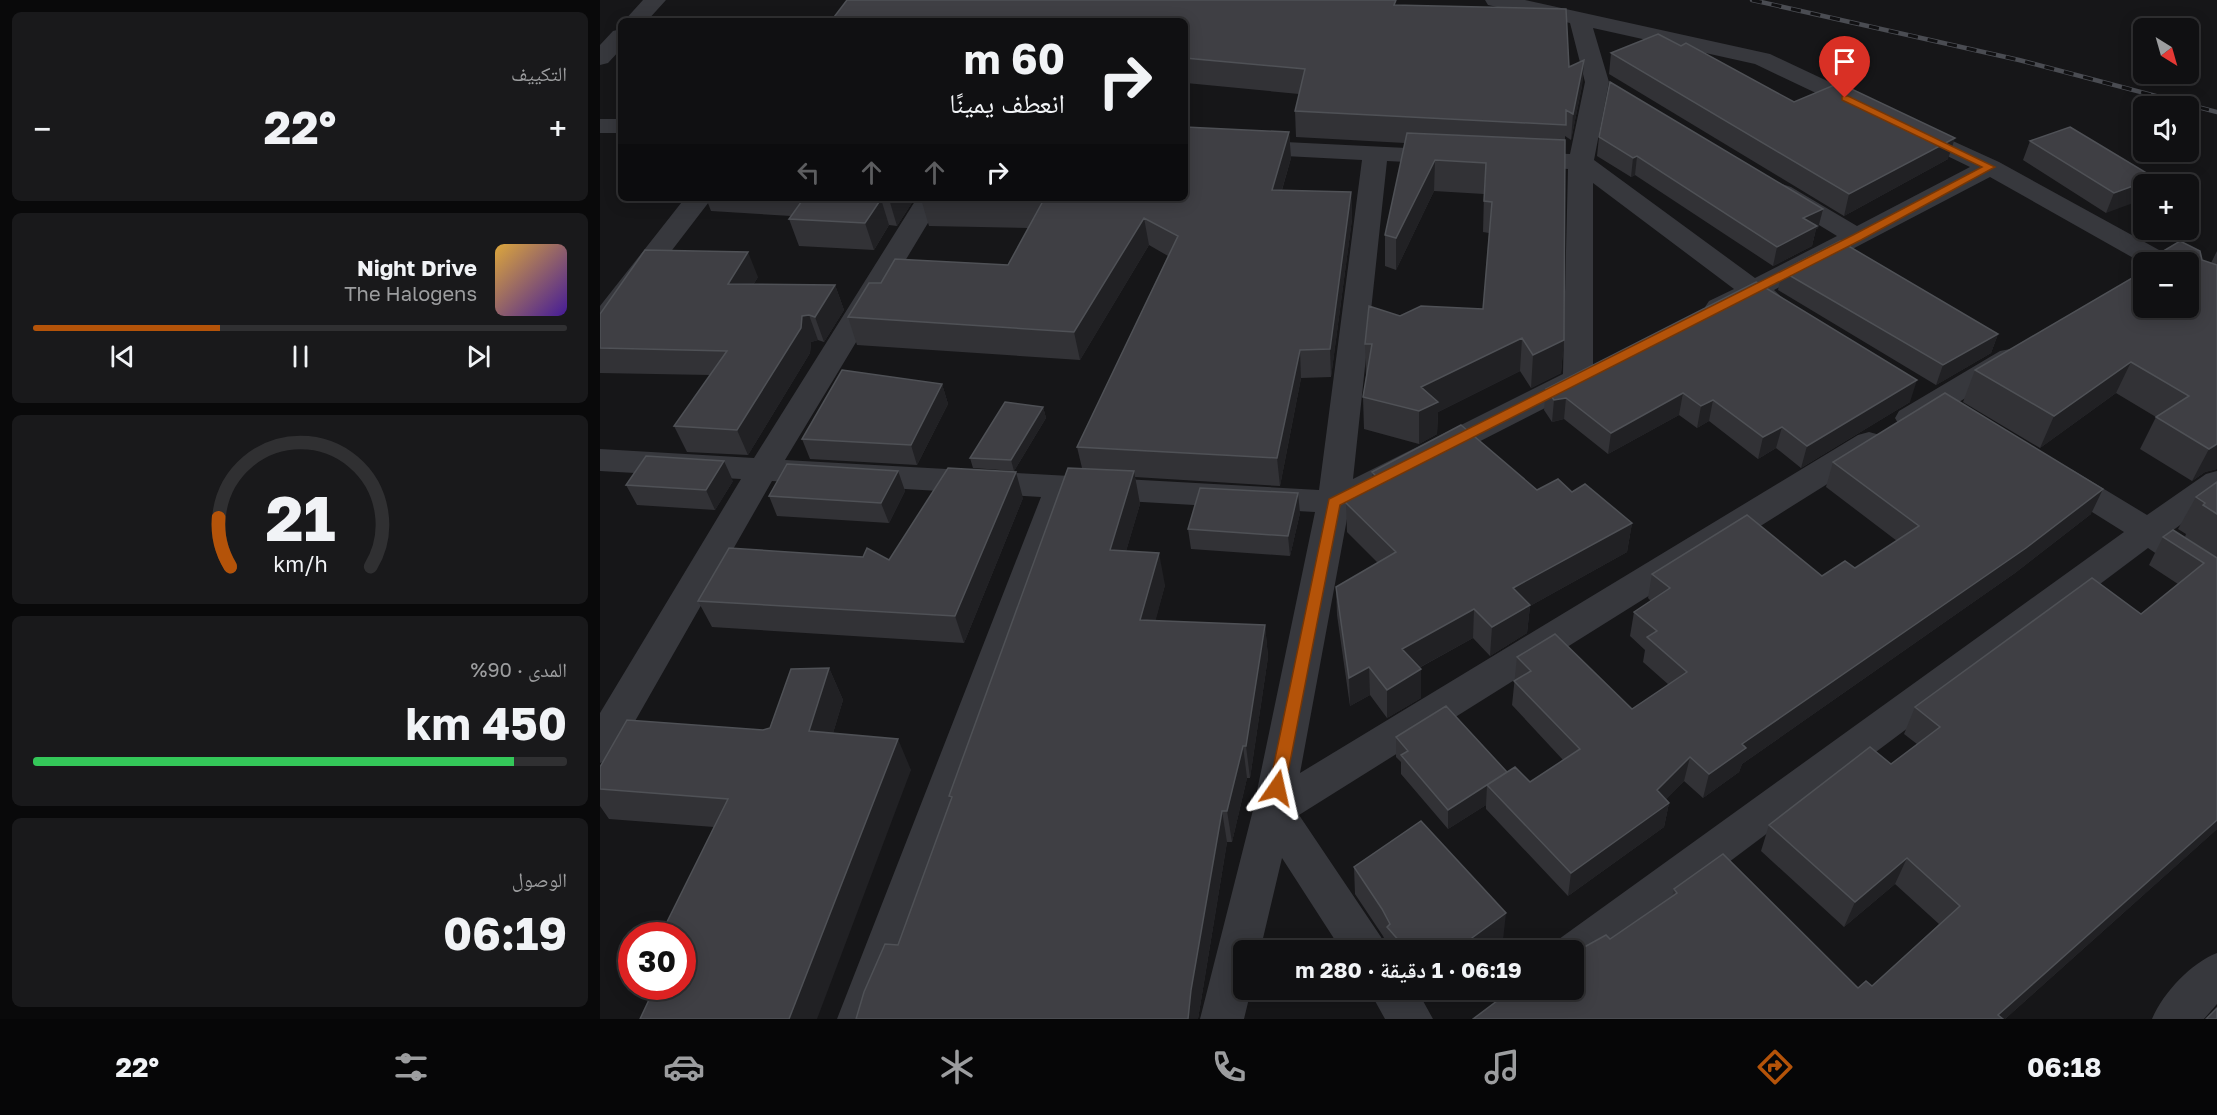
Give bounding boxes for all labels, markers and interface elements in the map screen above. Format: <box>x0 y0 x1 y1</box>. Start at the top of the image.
north arrow <box>2133 18 2199 84</box>
map controls <box>2133 18 2199 318</box>
text: 60 m <box>964 33 1065 83</box>
pin <box>1819 36 1870 98</box>
icon: right <box>1086 42 1164 120</box>
icon: arrive <box>1828 45 1861 78</box>
text: التكييف <box>511 61 567 85</box>
text: انعطف يمينًا <box>949 87 1065 119</box>
button: sound <box>2133 96 2199 162</box>
text: 22° <box>264 100 336 154</box>
text: − <box>33 109 51 148</box>
text: + <box>549 109 567 148</box>
icon: left <box>792 156 825 189</box>
icon: ahead <box>855 156 888 189</box>
icon: ahead <box>918 156 951 189</box>
icon: right <box>981 156 1014 189</box>
button: + <box>2133 174 2199 240</box>
button: − <box>2133 252 2199 318</box>
text: Night Drive <box>357 254 477 281</box>
text: The Halogens <box>344 281 477 305</box>
icon: previous <box>106 340 139 373</box>
icon: pause <box>284 340 317 373</box>
icon: next <box>462 340 495 373</box>
text: 21 <box>265 480 335 555</box>
text: km/h <box>273 551 327 577</box>
text: المدى · 90% <box>471 657 567 681</box>
text: 450 km <box>405 696 567 750</box>
position arrow <box>1245 756 1309 820</box>
text: الوصول <box>512 867 567 891</box>
text: 06:19 <box>443 906 567 960</box>
speed limit sign: 30 <box>618 922 696 1000</box>
text: 06:19 · 1 دقيقة · 280 m <box>1295 956 1522 983</box>
icon: filters <box>390 1046 432 1088</box>
icon: car <box>663 1046 705 1088</box>
icon: climate <box>936 1046 978 1088</box>
icon: phone <box>1208 1046 1250 1088</box>
icon: music <box>1481 1046 1523 1088</box>
icon: directions <box>1754 1046 1796 1088</box>
text: 22° <box>116 1051 159 1083</box>
text: 06:18 <box>2027 1051 2102 1083</box>

